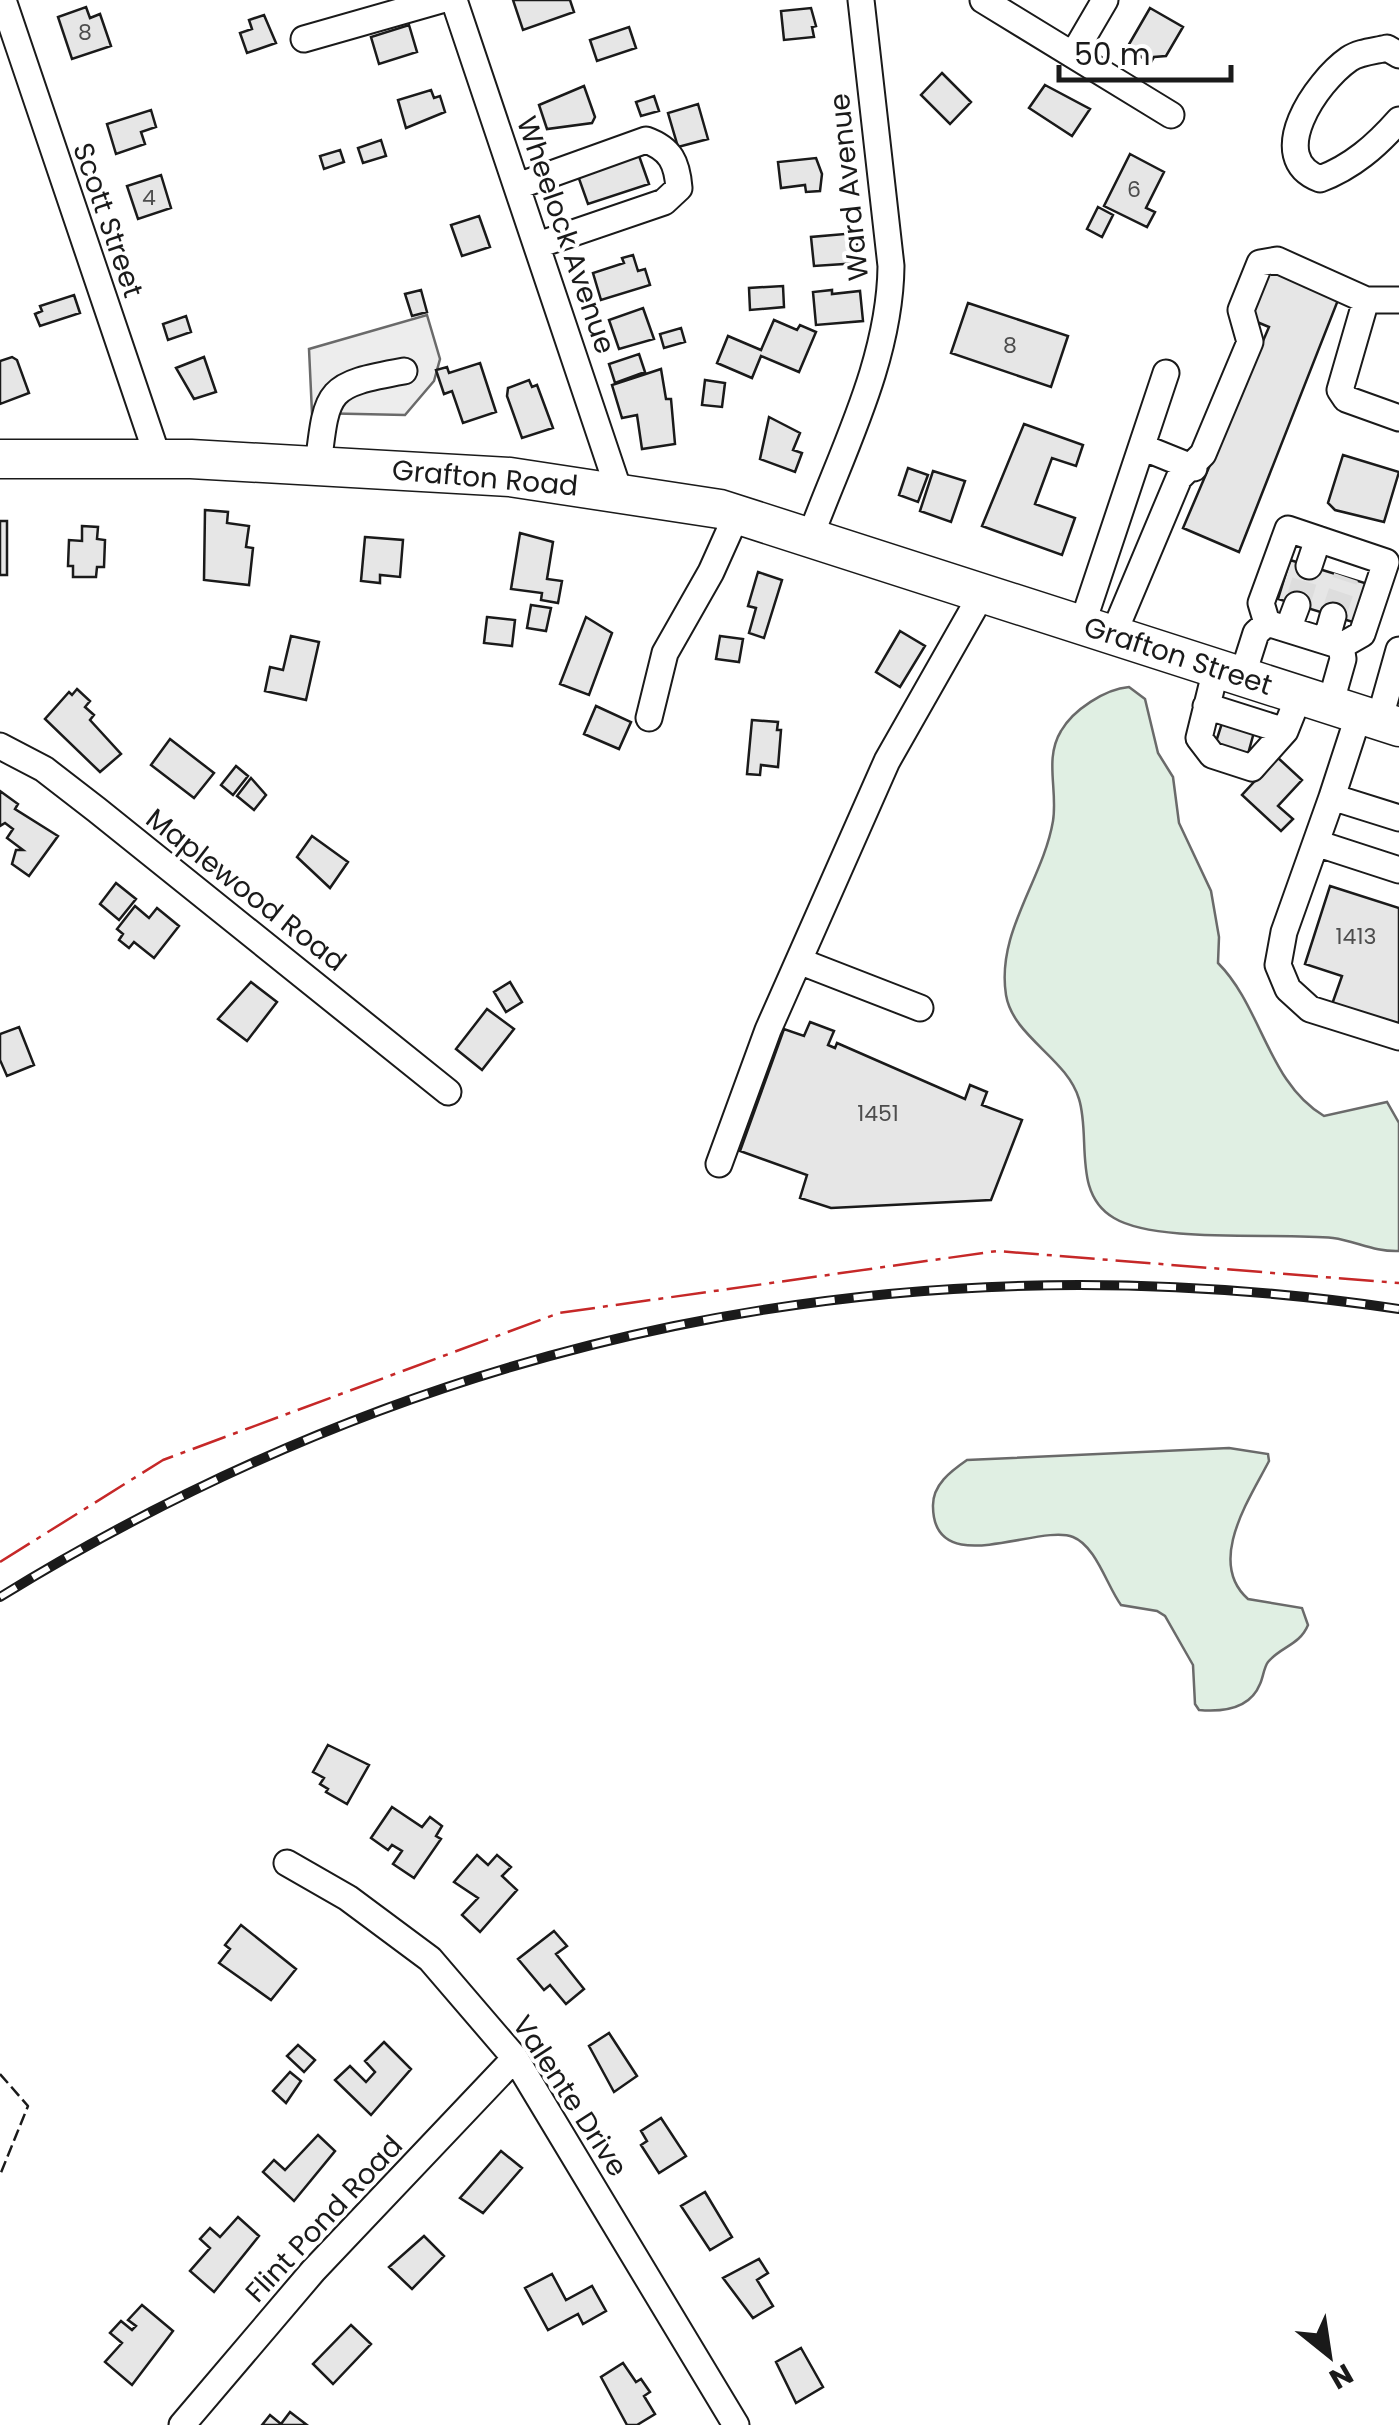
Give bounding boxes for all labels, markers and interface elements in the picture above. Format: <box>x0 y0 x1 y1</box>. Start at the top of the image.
house number: 8 <box>78 17 92 48</box>
scale bar <box>1059 20 1232 82</box>
text: 50 m <box>1074 33 1151 76</box>
street label: Ward Avenue <box>820 91 878 283</box>
street label: Wheelock Avenue <box>507 111 625 359</box>
street label: Scott Street <box>63 137 153 303</box>
house number: 6 <box>1127 174 1141 205</box>
house number: 4 <box>142 182 156 213</box>
house number: 8 <box>1003 330 1017 361</box>
street label: Grafton Road <box>390 450 580 506</box>
street label: Grafton Street <box>1079 607 1277 705</box>
street label: Maplewood Road <box>138 799 354 981</box>
house number: 1413 <box>1336 921 1376 952</box>
house number: 1451 <box>857 1098 899 1129</box>
street label: Valente Drive <box>503 2008 637 2184</box>
street label: Flint Pond Road <box>237 2127 411 2311</box>
north arrow <box>1279 2305 1379 2405</box>
text: N <box>1322 2354 1360 2398</box>

